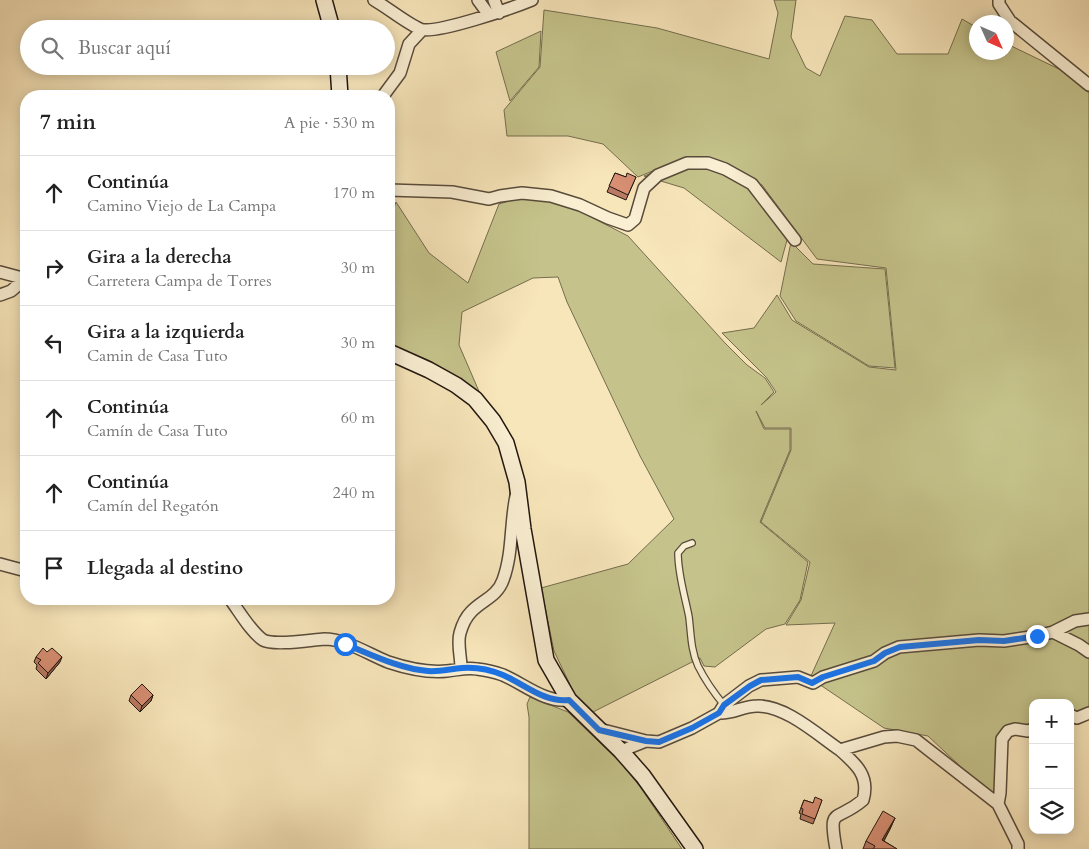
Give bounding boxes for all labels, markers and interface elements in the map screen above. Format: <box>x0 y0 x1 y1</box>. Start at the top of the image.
north arrow <box>969 15 1014 60</box>
search box <box>20 20 395 75</box>
icon: search <box>38 34 66 62</box>
text: Buscar aquí <box>78 35 171 61</box>
text: 7 min <box>40 108 96 137</box>
text: A pie · 530 m <box>284 112 375 134</box>
text: Continúa <box>87 169 169 195</box>
icon: ahead <box>40 179 68 207</box>
text: 170 m <box>333 182 375 204</box>
text: Camino Viejo de La Campa <box>87 195 276 217</box>
text: Gira a la derecha <box>87 244 232 270</box>
icon: right <box>40 254 68 282</box>
text: 30 m <box>341 257 375 279</box>
text: Carretera Campa de Torres <box>87 270 272 292</box>
text: Gira a la izquierda <box>87 319 245 345</box>
icon: left <box>40 329 68 357</box>
text: 30 m <box>341 332 375 354</box>
text: Camin de Casa Tuto <box>87 345 228 367</box>
text: Continúa <box>87 394 169 420</box>
icon: ahead <box>40 404 68 432</box>
text: 60 m <box>341 407 375 429</box>
text: Camín de Casa Tuto <box>87 420 228 442</box>
text: Continúa <box>87 469 169 495</box>
icon: ahead <box>40 479 68 507</box>
text: 240 m <box>333 482 375 504</box>
text: Camín del Regatón <box>87 495 219 517</box>
icon: arrive <box>40 554 68 582</box>
text: Llegada al destino <box>87 555 243 581</box>
route end <box>1026 625 1049 648</box>
route start <box>334 633 357 656</box>
map controls <box>1029 699 1074 834</box>
button: + <box>1029 699 1074 744</box>
button: − <box>1029 744 1074 789</box>
button: layers <box>1029 789 1074 834</box>

